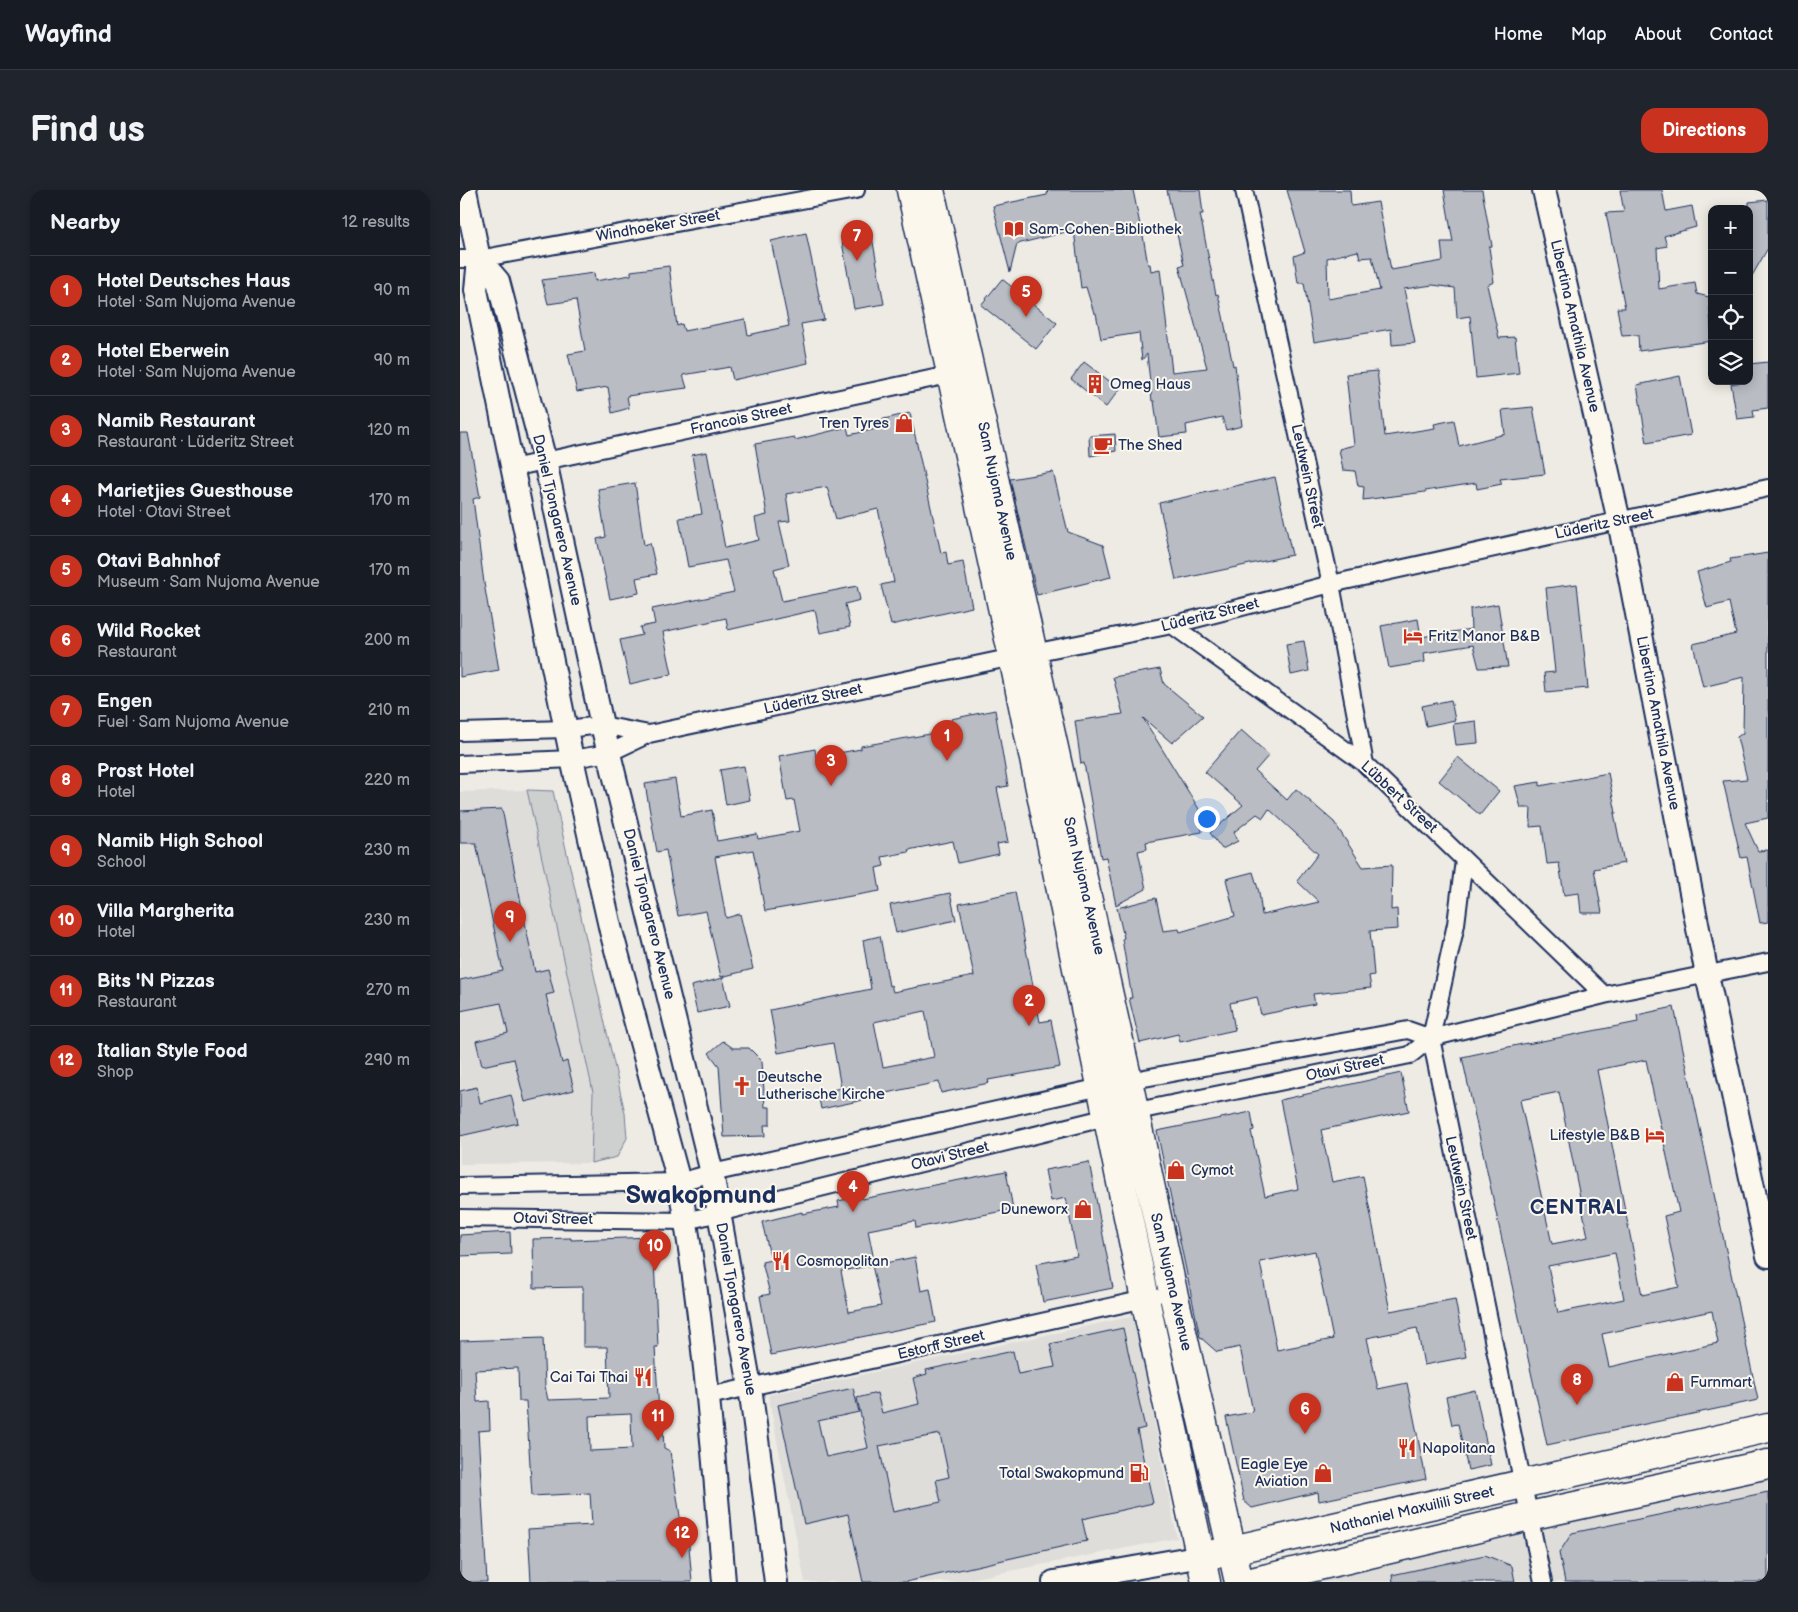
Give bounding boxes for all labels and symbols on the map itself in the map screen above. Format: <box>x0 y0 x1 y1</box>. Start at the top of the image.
street label: Windhoeker Street <box>595 206 722 246</box>
library icon: Sam-Cohen-Bibliothek <box>1003 218 1025 240</box>
pin: 7 <box>841 220 873 261</box>
place label: Sam-Cohen-Bibliothek <box>1029 220 1182 239</box>
street label: Libertina Amathila Avenue <box>1546 238 1604 414</box>
pin: 5 <box>1010 276 1042 317</box>
building icon: Omeg Haus <box>1084 373 1106 395</box>
place label: Omeg Haus <box>1110 375 1191 394</box>
street label: Francois Street <box>688 399 794 439</box>
shop icon: Tren Tyres <box>893 412 915 434</box>
place label: Tren Tyres <box>819 414 890 433</box>
street label: Sam Nujoma Avenue <box>973 420 1021 562</box>
street label: Leutwein Street <box>1287 422 1327 530</box>
street label: Daniel Tjongarero Avenue <box>528 433 586 608</box>
cafe icon: The Shed <box>1092 434 1114 456</box>
place label: The Shed <box>1118 436 1182 455</box>
street label: Lüderitz Street <box>1553 504 1655 544</box>
street label: Lüderitz Street <box>1159 594 1261 636</box>
hotel icon: Fritz Manor B&B <box>1402 625 1424 647</box>
place label: Fritz Manor B&B <box>1428 627 1540 646</box>
street label: Libertina Amathila Avenue <box>1632 634 1684 812</box>
street label: Lüderitz Street <box>762 679 864 719</box>
pin: 1 <box>931 720 963 761</box>
pin: 3 <box>815 745 847 786</box>
street label: Lübbert Street <box>1357 757 1442 838</box>
your location <box>1194 806 1220 832</box>
street label: Sam Nujoma Avenue <box>1059 815 1109 957</box>
street label: Daniel Tjongarero Avenue <box>619 827 679 1001</box>
pin: 9 <box>494 901 526 942</box>
pin: 2 <box>1013 985 1045 1026</box>
street label: Otavi Street <box>1304 1050 1386 1086</box>
place label: Deutsche Lutherische Kirche <box>757 1068 885 1104</box>
church icon: Deutsche Lutherische Kirche <box>731 1075 753 1097</box>
hotel icon: Lifestyle B&B <box>1644 1124 1666 1146</box>
place label: Lifestyle B&B <box>1549 1126 1640 1145</box>
street label: Leutwein Street <box>1441 1134 1481 1242</box>
street label: Otavi Street <box>909 1137 991 1175</box>
shop icon: Cymot <box>1165 1159 1187 1181</box>
place label: Cymot <box>1191 1161 1234 1180</box>
pin: 4 <box>837 1171 869 1212</box>
district label: Swakopmund <box>626 1180 776 1211</box>
district label: CENTRAL <box>1530 1196 1628 1220</box>
shop icon: Duneworx <box>1072 1198 1094 1220</box>
place label: Duneworx <box>1000 1200 1068 1219</box>
street label: Otavi Street <box>513 1209 593 1229</box>
street label: Sam Nujoma Avenue <box>1146 1211 1196 1353</box>
street label: Daniel Tjongarero Avenue <box>711 1221 761 1397</box>
pin: 10 <box>639 1230 671 1271</box>
restaurant icon: Cosmopolitan <box>770 1250 792 1272</box>
place label: Cosmopolitan <box>796 1252 889 1271</box>
street label: Estorff Street <box>896 1326 987 1364</box>
pin: 8 <box>1561 1364 1593 1405</box>
restaurant icon: Cai Tai Thai <box>632 1366 654 1388</box>
place label: Cai Tai Thai <box>550 1368 628 1387</box>
shop icon: Furnmart <box>1664 1371 1686 1393</box>
place label: Furnmart <box>1690 1373 1752 1392</box>
pin: 6 <box>1289 1393 1321 1434</box>
pin: 11 <box>642 1400 674 1441</box>
restaurant icon: Napolitana <box>1396 1437 1418 1459</box>
place label: Napolitana <box>1422 1439 1495 1458</box>
place label: Eagle Eye Aviation <box>1240 1455 1308 1491</box>
fuel station icon: Total Swakopmund <box>1128 1462 1150 1484</box>
shop icon: Eagle Eye Aviation <box>1312 1462 1334 1484</box>
place label: Total Swakopmund <box>999 1464 1124 1483</box>
street label: Nathaniel Maxuilili Street <box>1328 1482 1496 1538</box>
pin: 12 <box>666 1517 698 1558</box>

